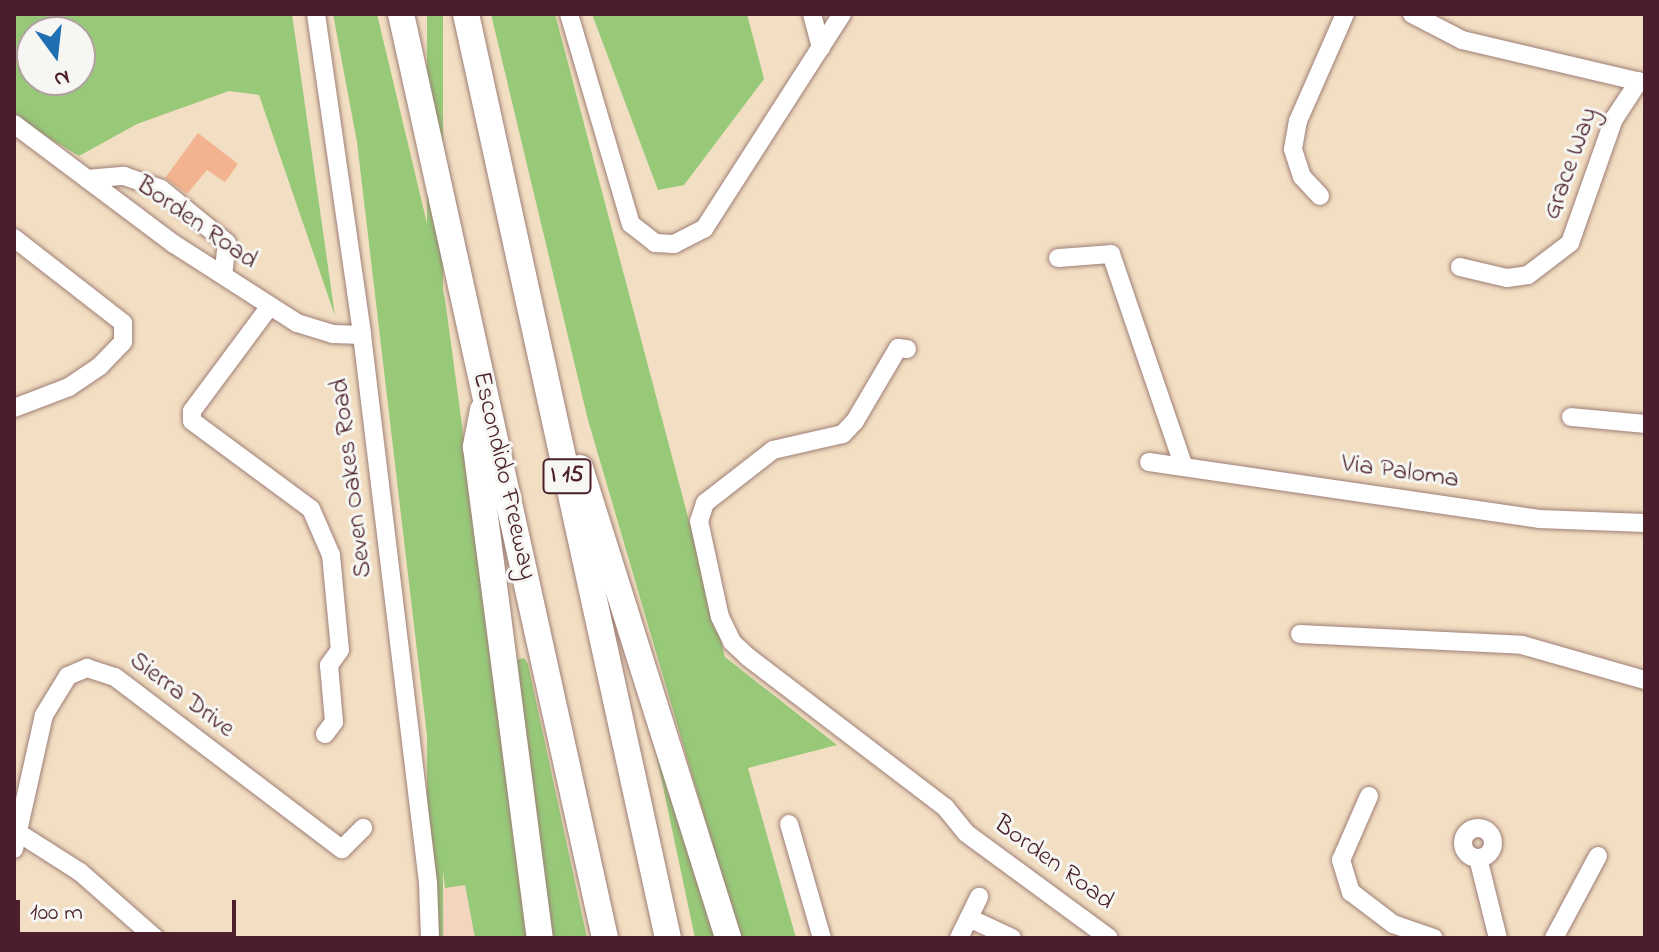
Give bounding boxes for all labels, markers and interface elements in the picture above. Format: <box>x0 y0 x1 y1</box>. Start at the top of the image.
north arrow <box>16 16 96 96</box>
text: N <box>50 60 73 95</box>
street label: Grace Way <box>1537 104 1607 224</box>
street label: Borden Road <box>129 171 263 277</box>
street label: Escondido Freeway <box>464 369 542 583</box>
street label: Seven Oakes Road <box>325 377 381 579</box>
street label: Via Paloma <box>1339 449 1461 497</box>
road number: I 15 <box>541 456 593 496</box>
street label: Sierra Drive <box>122 646 240 746</box>
street label: Borden Road <box>987 810 1119 918</box>
scale bar <box>20 884 240 934</box>
text: 100 m <box>30 896 83 931</box>

